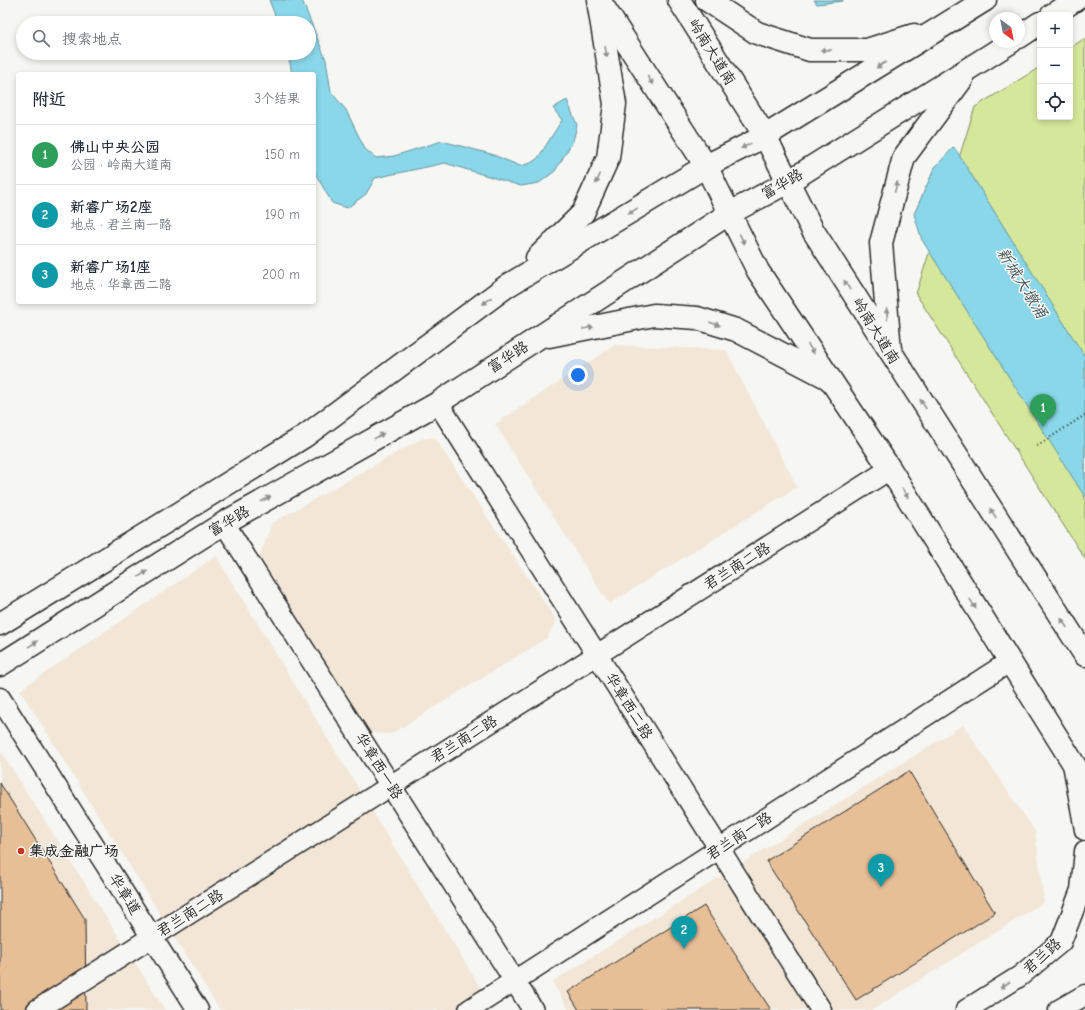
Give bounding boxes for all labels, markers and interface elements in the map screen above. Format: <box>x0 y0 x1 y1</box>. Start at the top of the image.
north arrow <box>989 12 1025 48</box>
map controls <box>1037 12 1073 120</box>
button: + <box>1037 12 1073 48</box>
street label: 岭南大道南 <box>684 15 740 89</box>
search box <box>16 16 316 60</box>
icon: search <box>30 27 52 49</box>
text: 搜索地点 <box>62 30 122 48</box>
one-way arrow <box>604 46 610 58</box>
one-way arrow <box>819 47 832 53</box>
button: − <box>1037 48 1073 84</box>
one-way arrow <box>875 61 887 68</box>
one-way arrow <box>647 74 654 86</box>
button: locate <box>1037 84 1073 120</box>
text: 附近 <box>32 90 66 109</box>
text: 3个结果 <box>254 91 300 106</box>
text: 佛山中央公园 <box>70 138 160 156</box>
one-way arrow <box>740 143 751 149</box>
text: 1 <box>42 147 48 162</box>
text: 150 m <box>265 147 300 162</box>
text: 公园 · 岭南大道南 <box>70 157 172 172</box>
street label: 富华路 <box>758 165 806 203</box>
one-way arrow <box>595 174 601 185</box>
one-way arrow <box>893 180 899 192</box>
text: 新睿广场2座 <box>70 198 152 216</box>
text: 2 <box>42 207 48 222</box>
text: 190 m <box>265 207 300 222</box>
one-way arrow <box>627 207 639 214</box>
text: 地点 · 君兰南一路 <box>70 217 172 232</box>
one-way arrow <box>739 233 745 245</box>
water label: 新城大墩涌 <box>993 244 1051 323</box>
text: 新睿广场1座 <box>70 258 151 276</box>
text: 3 <box>42 267 48 282</box>
text: 200 m <box>262 267 300 282</box>
text: 地点 · 华章西二路 <box>70 277 172 292</box>
one-way arrow <box>843 279 850 291</box>
street label: 岭南大道南 <box>848 294 904 368</box>
one-way arrow <box>481 297 492 305</box>
one-way arrow <box>883 308 890 321</box>
one-way arrow <box>710 321 722 327</box>
one-way arrow <box>582 325 594 331</box>
street label: 富华路 <box>484 337 532 377</box>
one-way arrow <box>807 344 815 354</box>
your location <box>568 365 588 385</box>
pin: 1 <box>1030 394 1056 427</box>
one-way arrow <box>919 399 927 409</box>
one-way arrow <box>373 432 385 439</box>
one-way arrow <box>901 488 909 498</box>
one-way arrow <box>260 496 272 503</box>
street label: 富华路 <box>205 502 253 540</box>
one-way arrow <box>989 508 997 519</box>
street label: 君兰南二路 <box>700 538 774 594</box>
one-way arrow <box>138 570 148 578</box>
one-way arrow <box>970 598 977 610</box>
one-way arrow <box>1060 618 1068 628</box>
one-way arrow <box>28 640 38 648</box>
street label: 华章西二路 <box>601 669 657 743</box>
street label: 君兰南二路 <box>427 711 501 767</box>
street label: 华章西一路 <box>351 729 407 803</box>
street label: 君兰南一路 <box>703 808 775 864</box>
place label: 集成金融广场 <box>29 842 119 860</box>
marker: 集成金融广场 <box>16 846 26 856</box>
pin: 3 <box>868 854 894 887</box>
street label: 华章道 <box>105 870 145 918</box>
street label: 君兰南二路 <box>153 885 227 941</box>
pin: 2 <box>671 916 697 949</box>
street label: 君兰路 <box>1019 934 1065 978</box>
one-way arrow <box>1000 981 1011 989</box>

